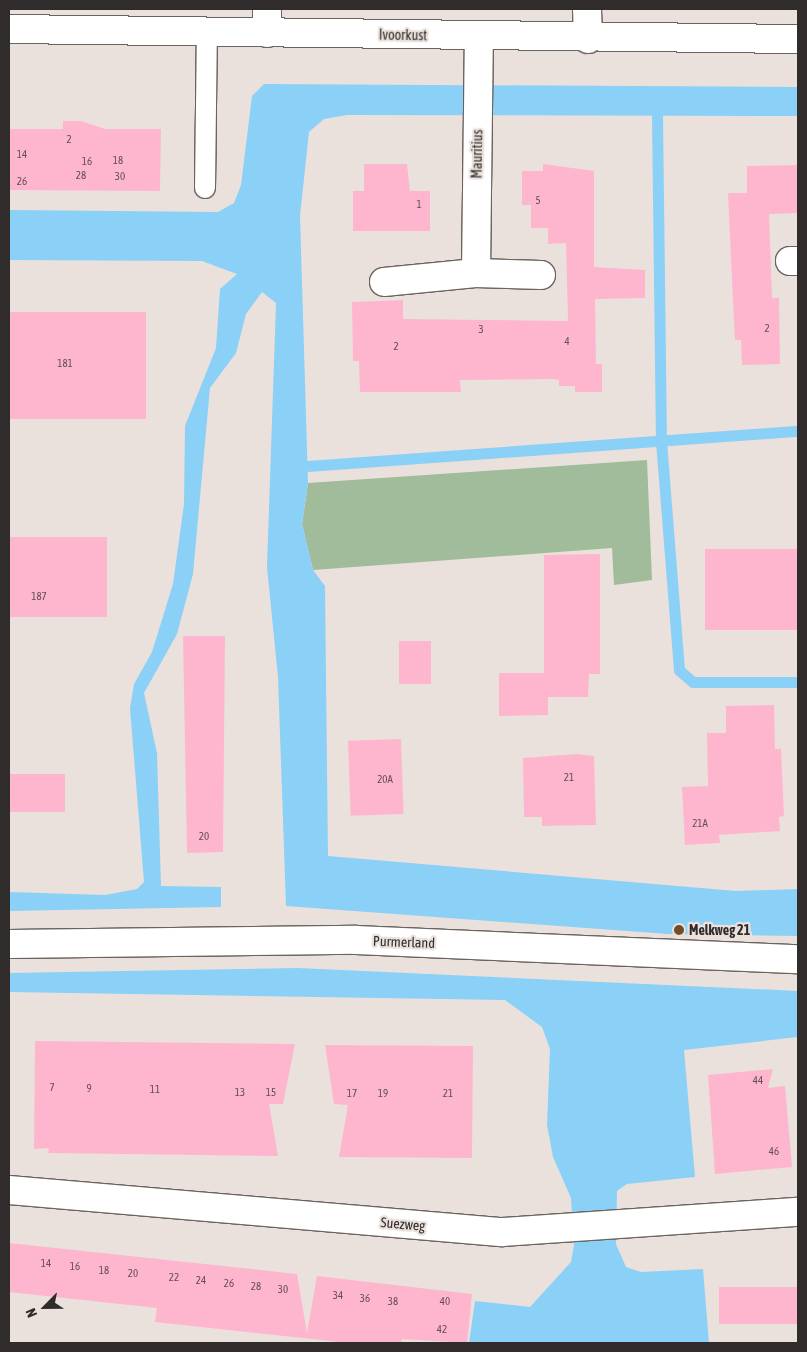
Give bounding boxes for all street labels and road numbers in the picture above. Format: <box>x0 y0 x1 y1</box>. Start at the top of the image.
street label: Ivoorkust <box>379 26 427 44</box>
street label: Mauritius <box>468 129 486 179</box>
street label: Purmerland <box>373 933 435 951</box>
street label: Suezweg <box>380 1214 426 1234</box>

